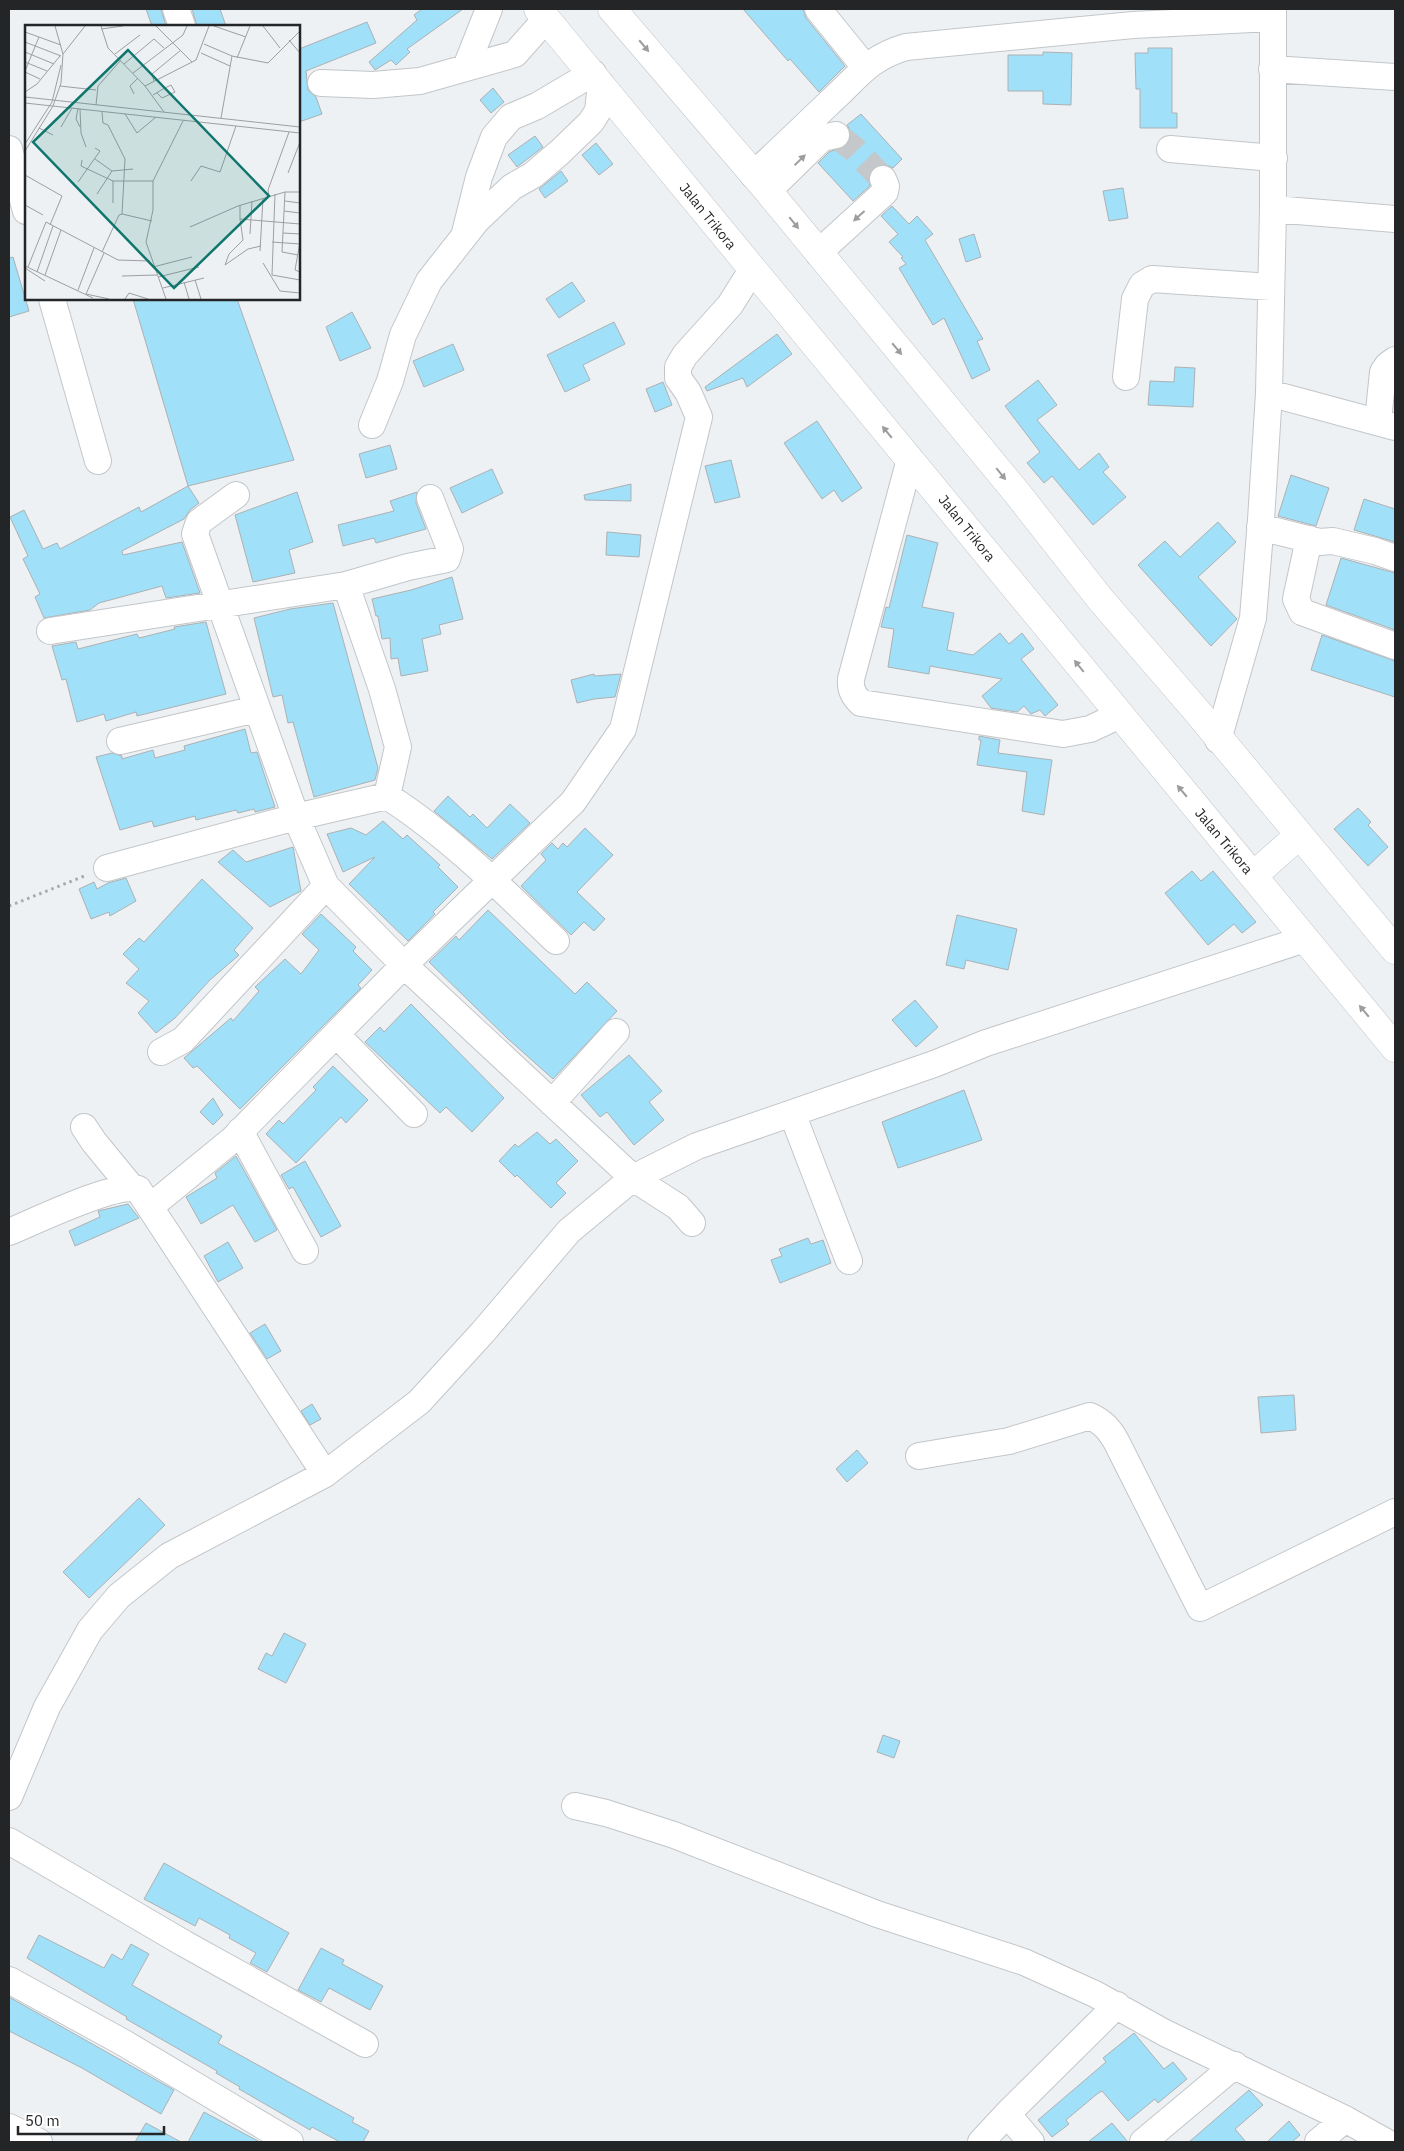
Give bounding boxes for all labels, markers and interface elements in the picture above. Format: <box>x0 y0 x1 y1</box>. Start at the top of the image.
inset map <box>25 25 300 300</box>
one-way arrow <box>638 39 649 52</box>
one-way arrow <box>794 154 806 166</box>
street label: Jalan Trikora <box>676 179 741 253</box>
one-way arrow <box>854 210 866 222</box>
one-way arrow <box>788 216 799 229</box>
one-way arrow <box>891 342 902 355</box>
one-way arrow <box>882 425 893 438</box>
one-way arrow <box>995 467 1006 480</box>
street label: Jalan Trikora <box>935 491 1000 565</box>
one-way arrow <box>1074 659 1085 672</box>
one-way arrow <box>1177 785 1188 798</box>
street label: Jalan Trikora <box>1191 804 1257 878</box>
one-way arrow <box>1359 1004 1370 1017</box>
scale bar <box>18 2104 164 2136</box>
text: 50 m <box>25 2111 60 2130</box>

